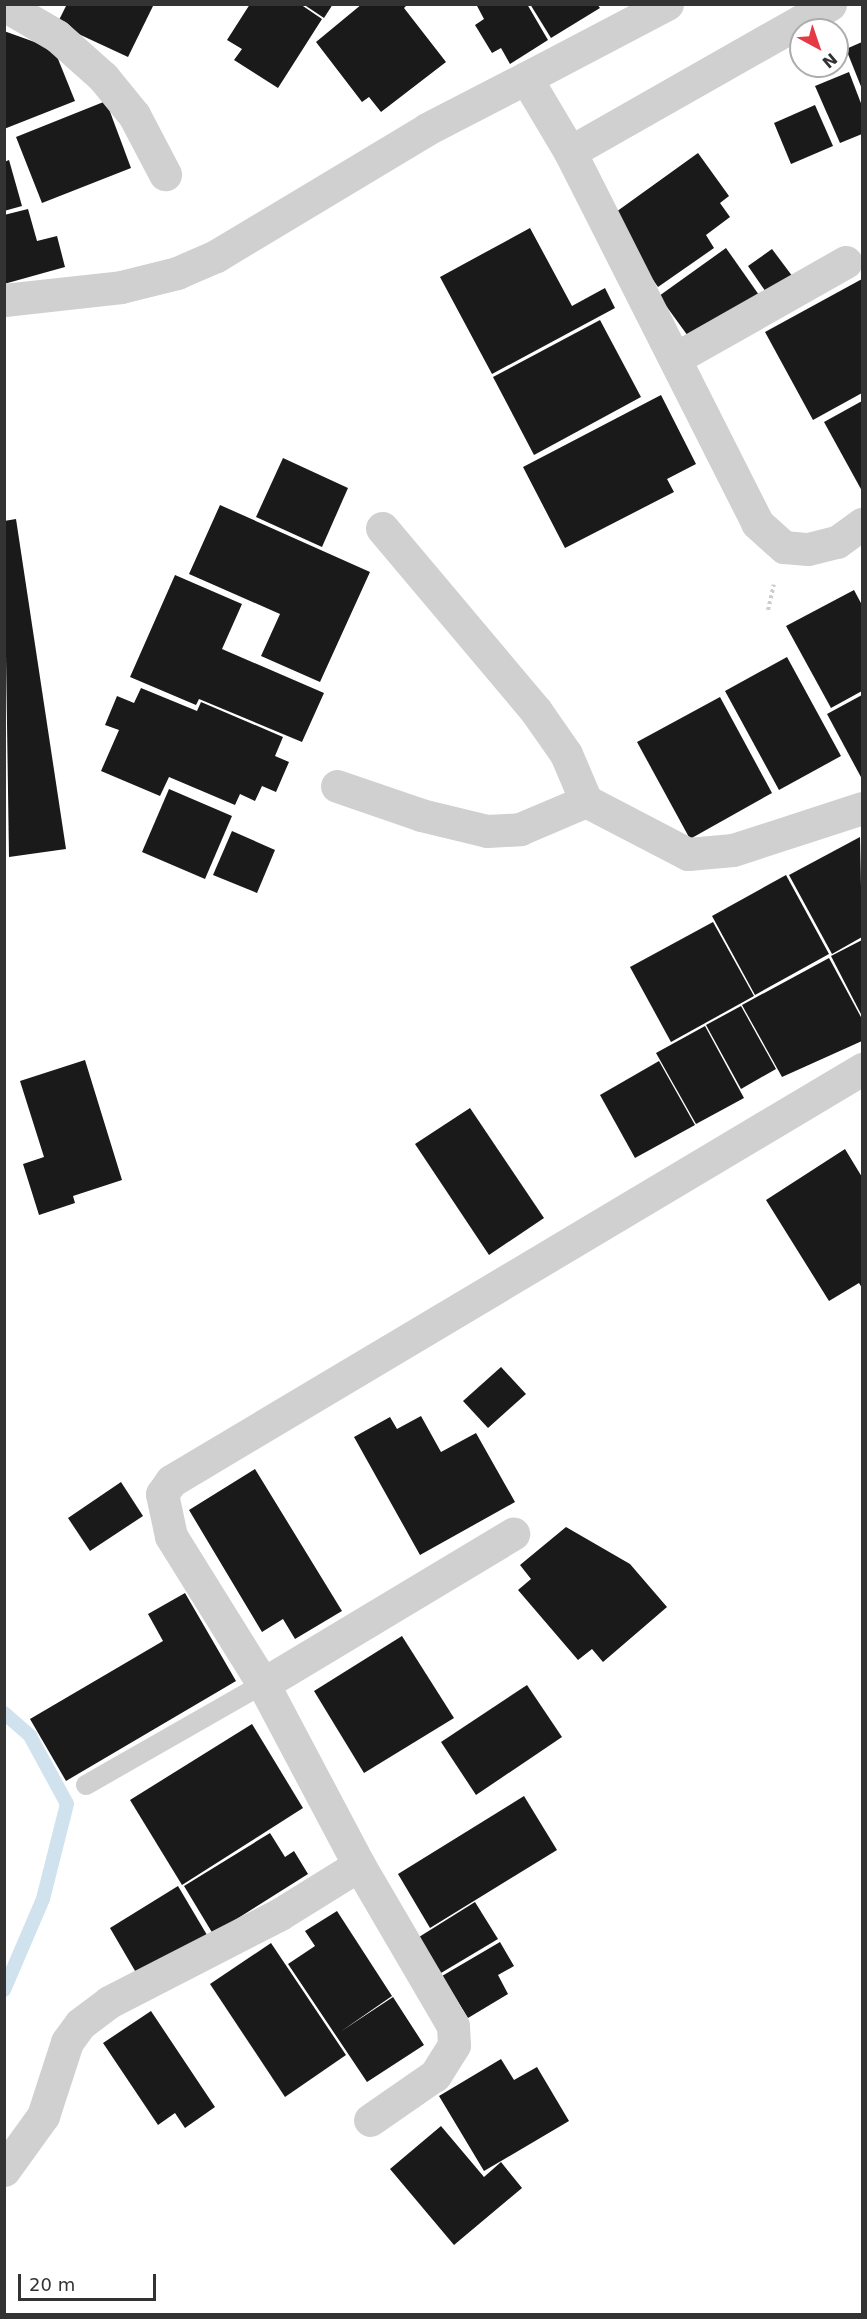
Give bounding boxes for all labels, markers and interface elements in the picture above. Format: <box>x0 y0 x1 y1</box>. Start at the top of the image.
north arrow <box>789 18 849 78</box>
text: N <box>818 49 841 72</box>
scale bar <box>21 2262 159 2300</box>
text: 20 m <box>29 2274 75 2295</box>

